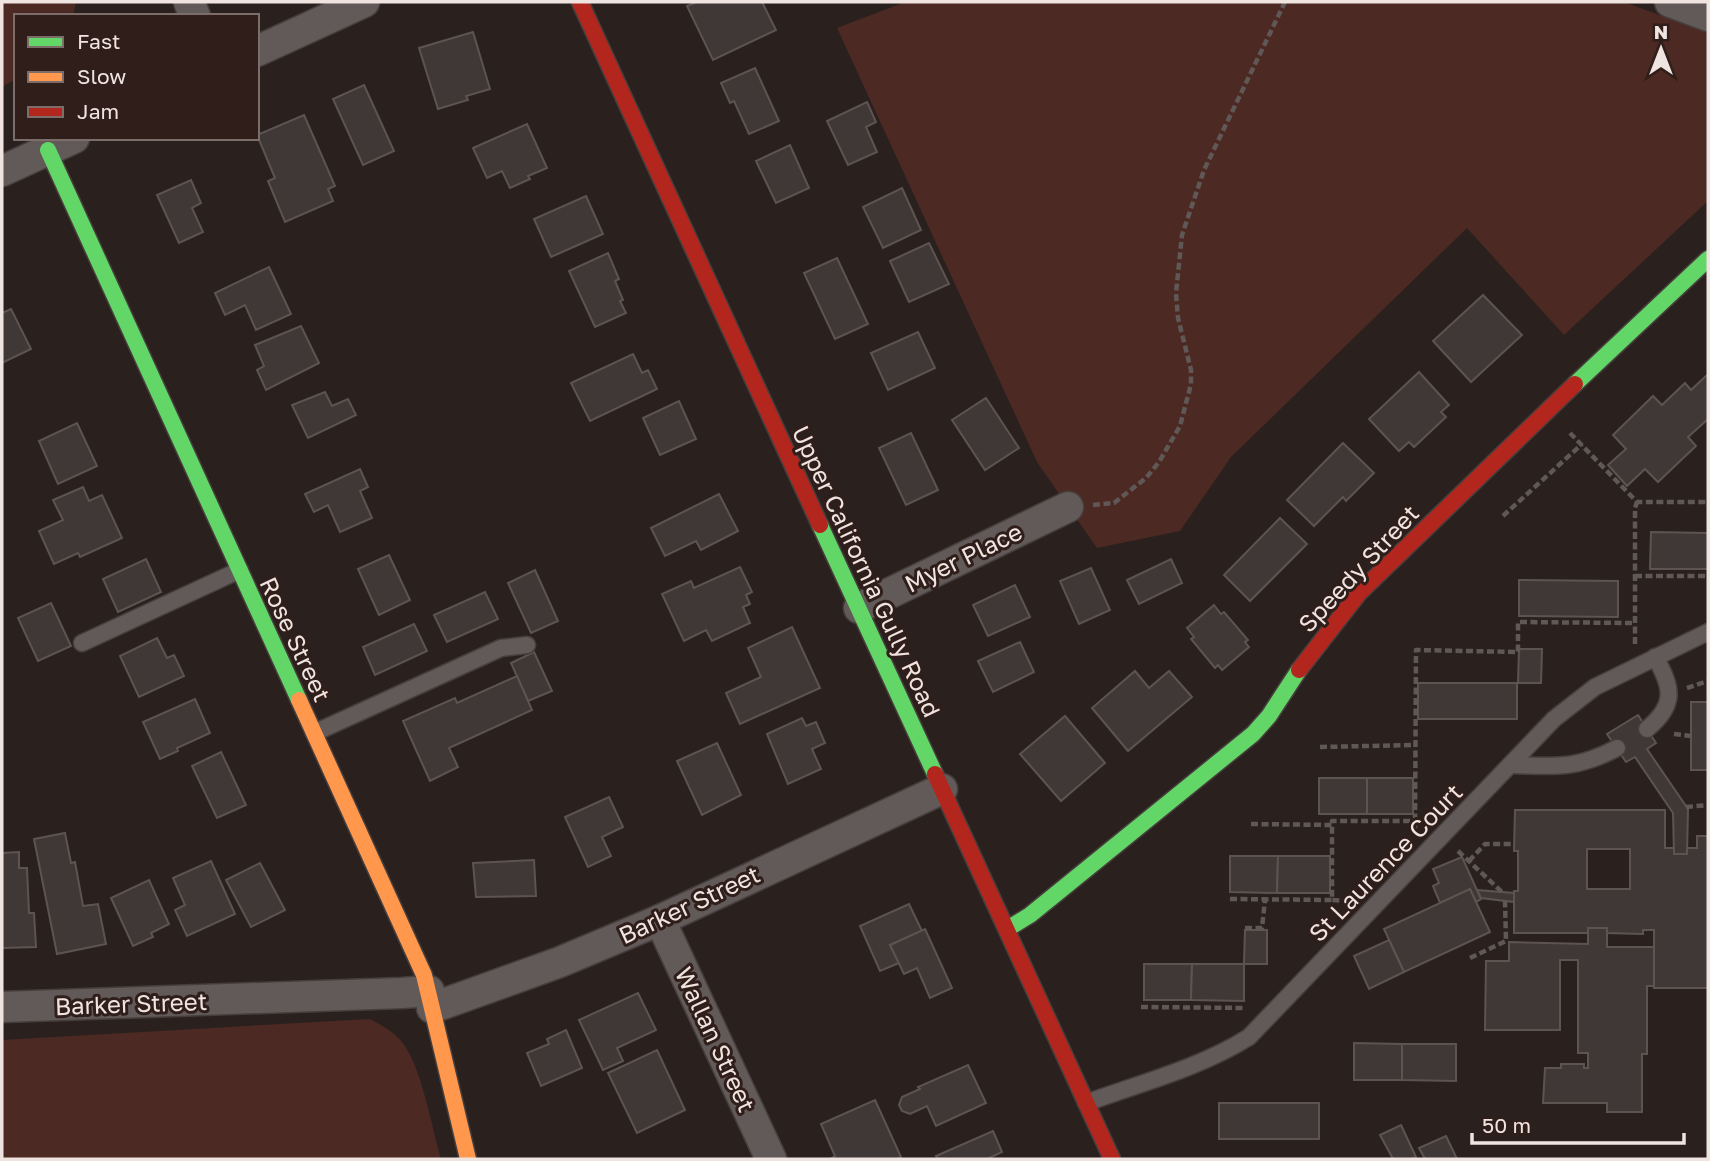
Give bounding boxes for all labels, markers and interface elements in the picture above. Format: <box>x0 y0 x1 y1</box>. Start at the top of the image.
legend <box>14 14 259 140</box>
north arrow <box>1626 14 1696 84</box>
text: N <box>1654 20 1668 43</box>
text: Fast <box>77 28 120 54</box>
text: Slow <box>77 63 126 89</box>
text: Jam <box>77 98 119 124</box>
street label: Upper California Gully Road <box>787 421 947 721</box>
street label: Speedy Street <box>1292 498 1424 638</box>
street label: Myer Place <box>900 516 1026 598</box>
street label: Rose Street <box>255 572 337 706</box>
street label: St Laurence Court <box>1302 777 1468 947</box>
street label: Barker Street <box>614 859 764 949</box>
street label: Wallan Street <box>670 962 762 1116</box>
street label: Barker Street <box>54 986 208 1020</box>
scale bar <box>1472 1102 1684 1146</box>
text: 50 m <box>1482 1112 1531 1138</box>

